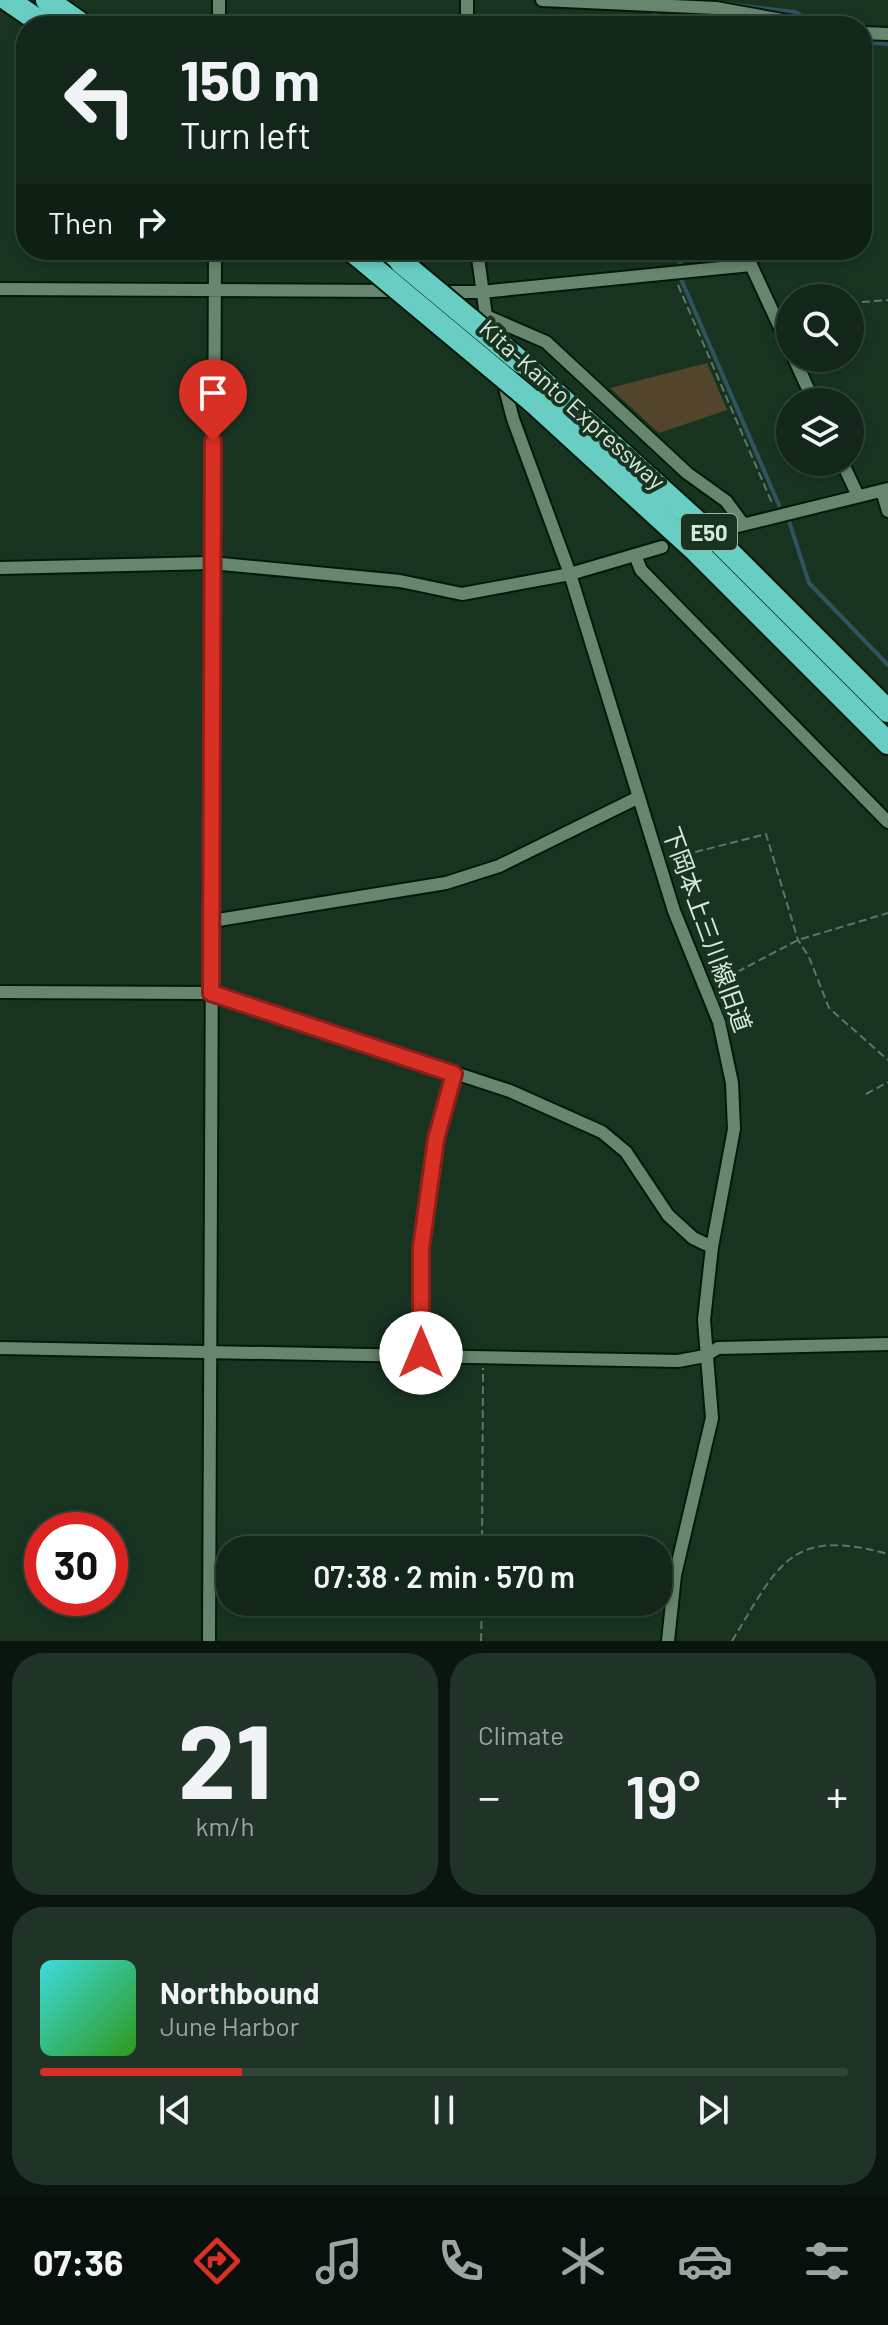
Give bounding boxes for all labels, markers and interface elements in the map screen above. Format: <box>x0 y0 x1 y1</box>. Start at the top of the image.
text: 150 m <box>180 45 320 112</box>
icon: left <box>48 48 152 152</box>
text: Turn left <box>180 113 311 156</box>
icon: right <box>129 200 173 244</box>
text: Then <box>48 204 113 240</box>
map controls <box>776 284 864 476</box>
button: search <box>776 284 864 372</box>
street label: Kita-Kanto Expressway <box>474 313 672 495</box>
pin <box>179 359 247 441</box>
icon: arrive <box>191 371 235 415</box>
button: layers <box>776 388 864 476</box>
road number: E50 <box>681 514 737 550</box>
street label: 下岡本上三川線旧道 <box>657 823 759 1035</box>
position arrow <box>379 1311 463 1395</box>
speed limit sign: 30 <box>24 1512 128 1616</box>
text: 07:38 · 2 min · 570 m <box>313 1558 575 1594</box>
text: 21 <box>178 1695 272 1820</box>
text: Climate <box>478 1719 564 1750</box>
text: 19° <box>625 1759 701 1831</box>
text: − <box>478 1769 500 1822</box>
text: + <box>826 1769 848 1822</box>
text: km/h <box>196 1810 254 1841</box>
text: Northbound <box>160 1974 319 2010</box>
text: June Harbor <box>160 2010 299 2041</box>
icon: previous <box>153 2088 197 2132</box>
icon: pause <box>422 2088 466 2132</box>
icon: next <box>691 2088 735 2132</box>
icon: directions <box>189 2233 245 2289</box>
icon: music <box>311 2233 367 2289</box>
icon: phone <box>433 2233 489 2289</box>
icon: climate <box>555 2233 611 2289</box>
icon: car <box>677 2233 733 2289</box>
icon: filters <box>799 2233 855 2289</box>
text: 07:36 <box>33 2240 123 2283</box>

